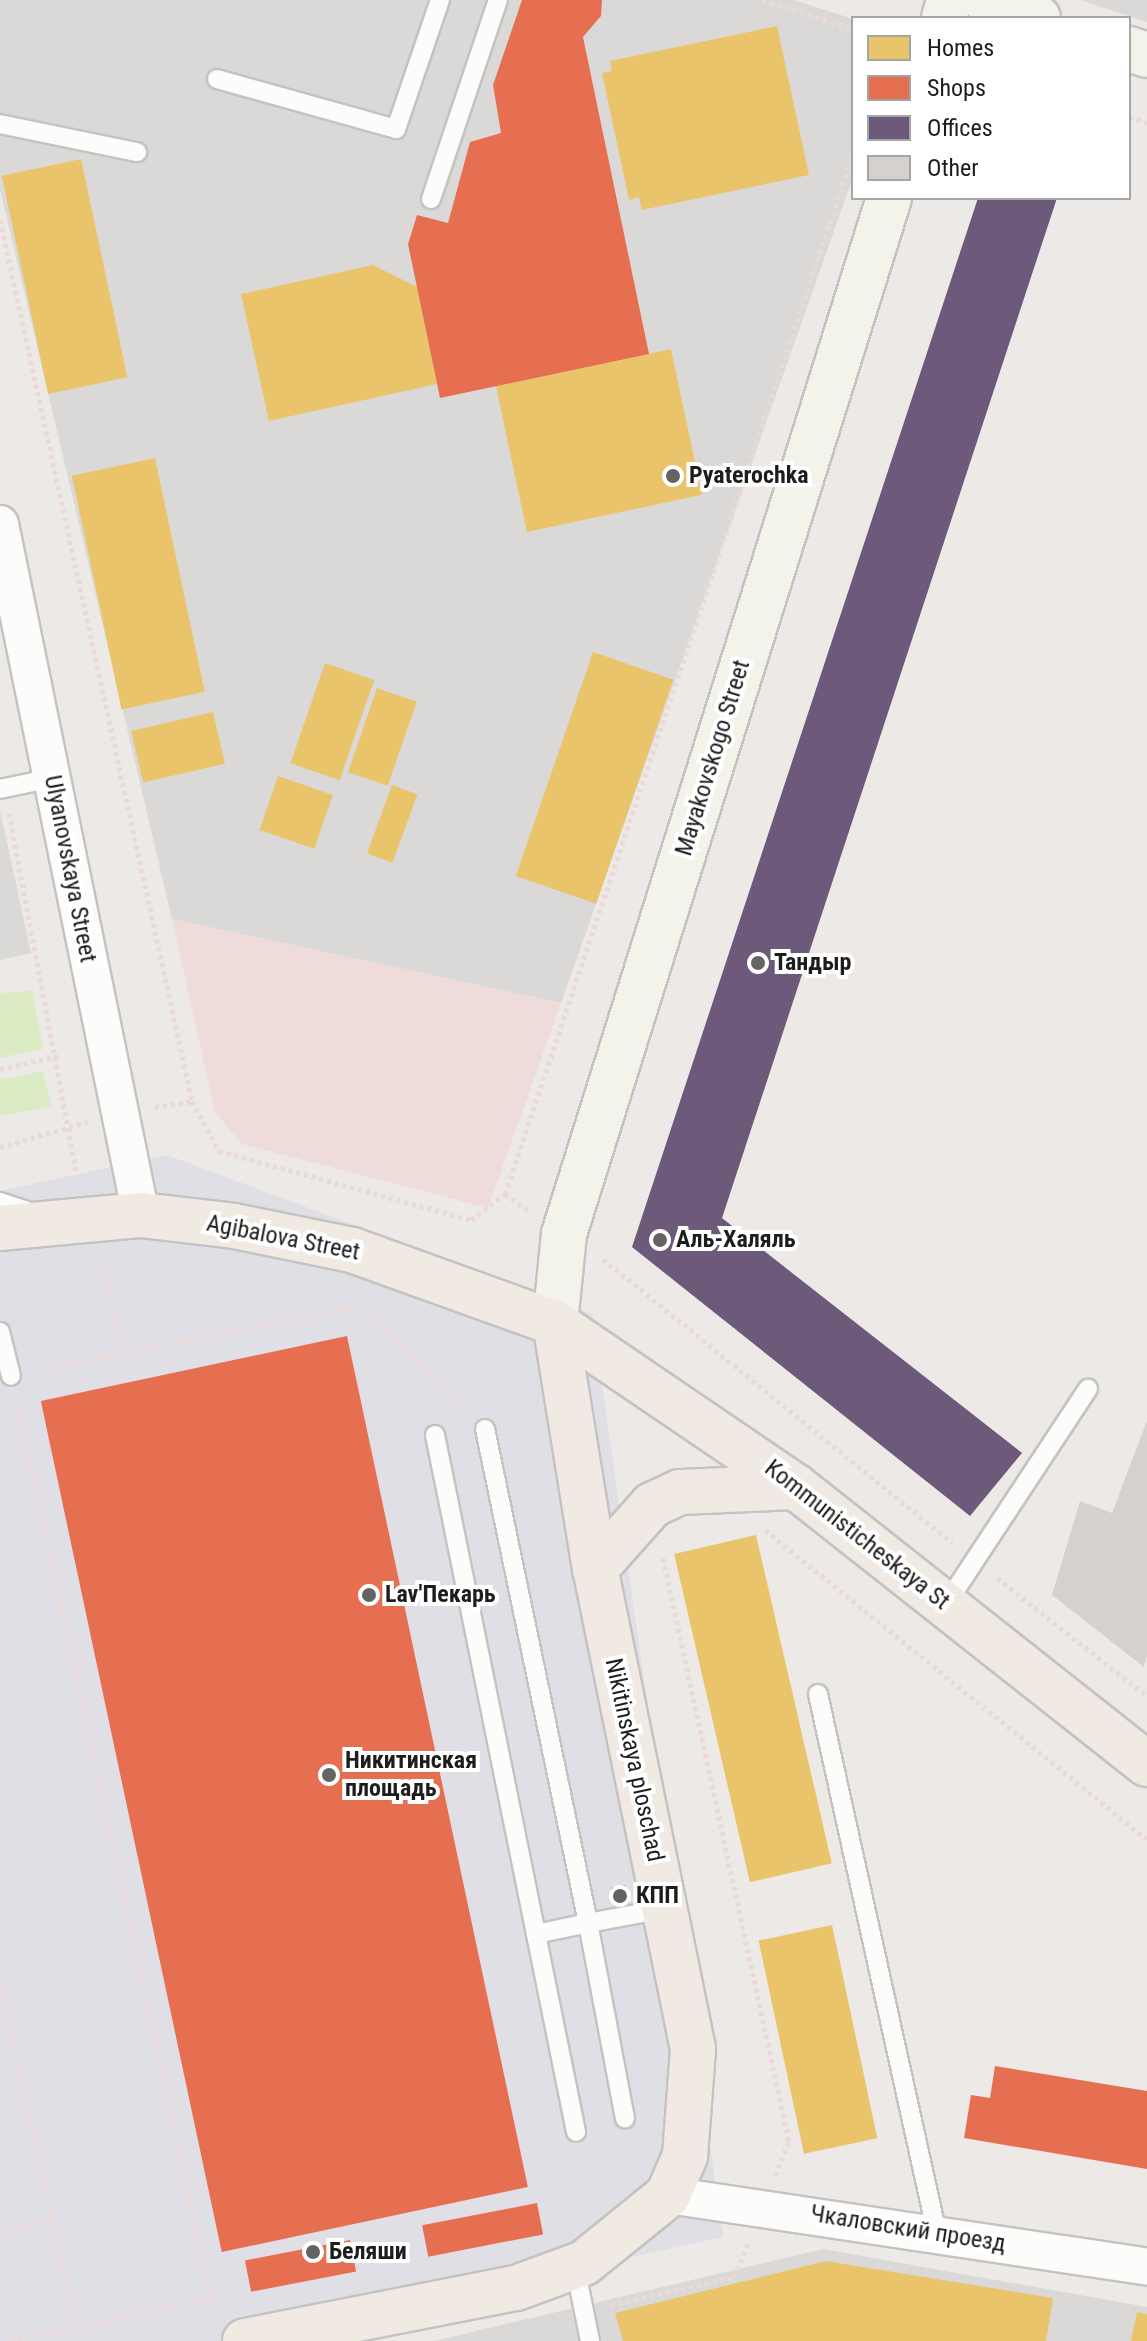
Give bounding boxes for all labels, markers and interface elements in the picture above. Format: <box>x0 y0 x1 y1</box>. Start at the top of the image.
legend <box>851 16 1131 200</box>
text: Homes <box>927 34 994 62</box>
text: Shops <box>927 74 986 102</box>
text: Offices <box>927 114 993 142</box>
text: Other <box>927 154 979 182</box>
place label: Pyaterochka <box>689 462 809 490</box>
marker: Pyaterochka <box>664 467 682 485</box>
street label: Mayakovskogo Street <box>670 657 756 859</box>
street label: Ulyanovskaya Street <box>38 773 102 965</box>
place label: Тандыр <box>774 949 851 977</box>
marker: Тандыр <box>749 954 767 972</box>
street label: Agibalova Street <box>204 1209 362 1267</box>
place label: Аль-Халяль <box>676 1226 795 1254</box>
marker: Аль-Халяль <box>651 1231 669 1249</box>
street label: Kommunisticheskaya St <box>759 1454 955 1616</box>
place label: Lav'Пекарь <box>385 1581 496 1609</box>
marker: Lav'Пекарь <box>360 1586 378 1604</box>
street label: Nikitinskaya ploschad <box>598 1656 670 1864</box>
place label: Никитинская площадь <box>345 1747 477 1803</box>
marker: Никитинская площадь <box>320 1766 338 1784</box>
place label: КПП <box>636 1882 679 1910</box>
marker: КПП <box>611 1887 629 1905</box>
street label: Чкаловский проезд <box>808 2199 1008 2259</box>
place label: Беляши <box>329 2238 407 2266</box>
marker: Беляши <box>304 2243 322 2261</box>

